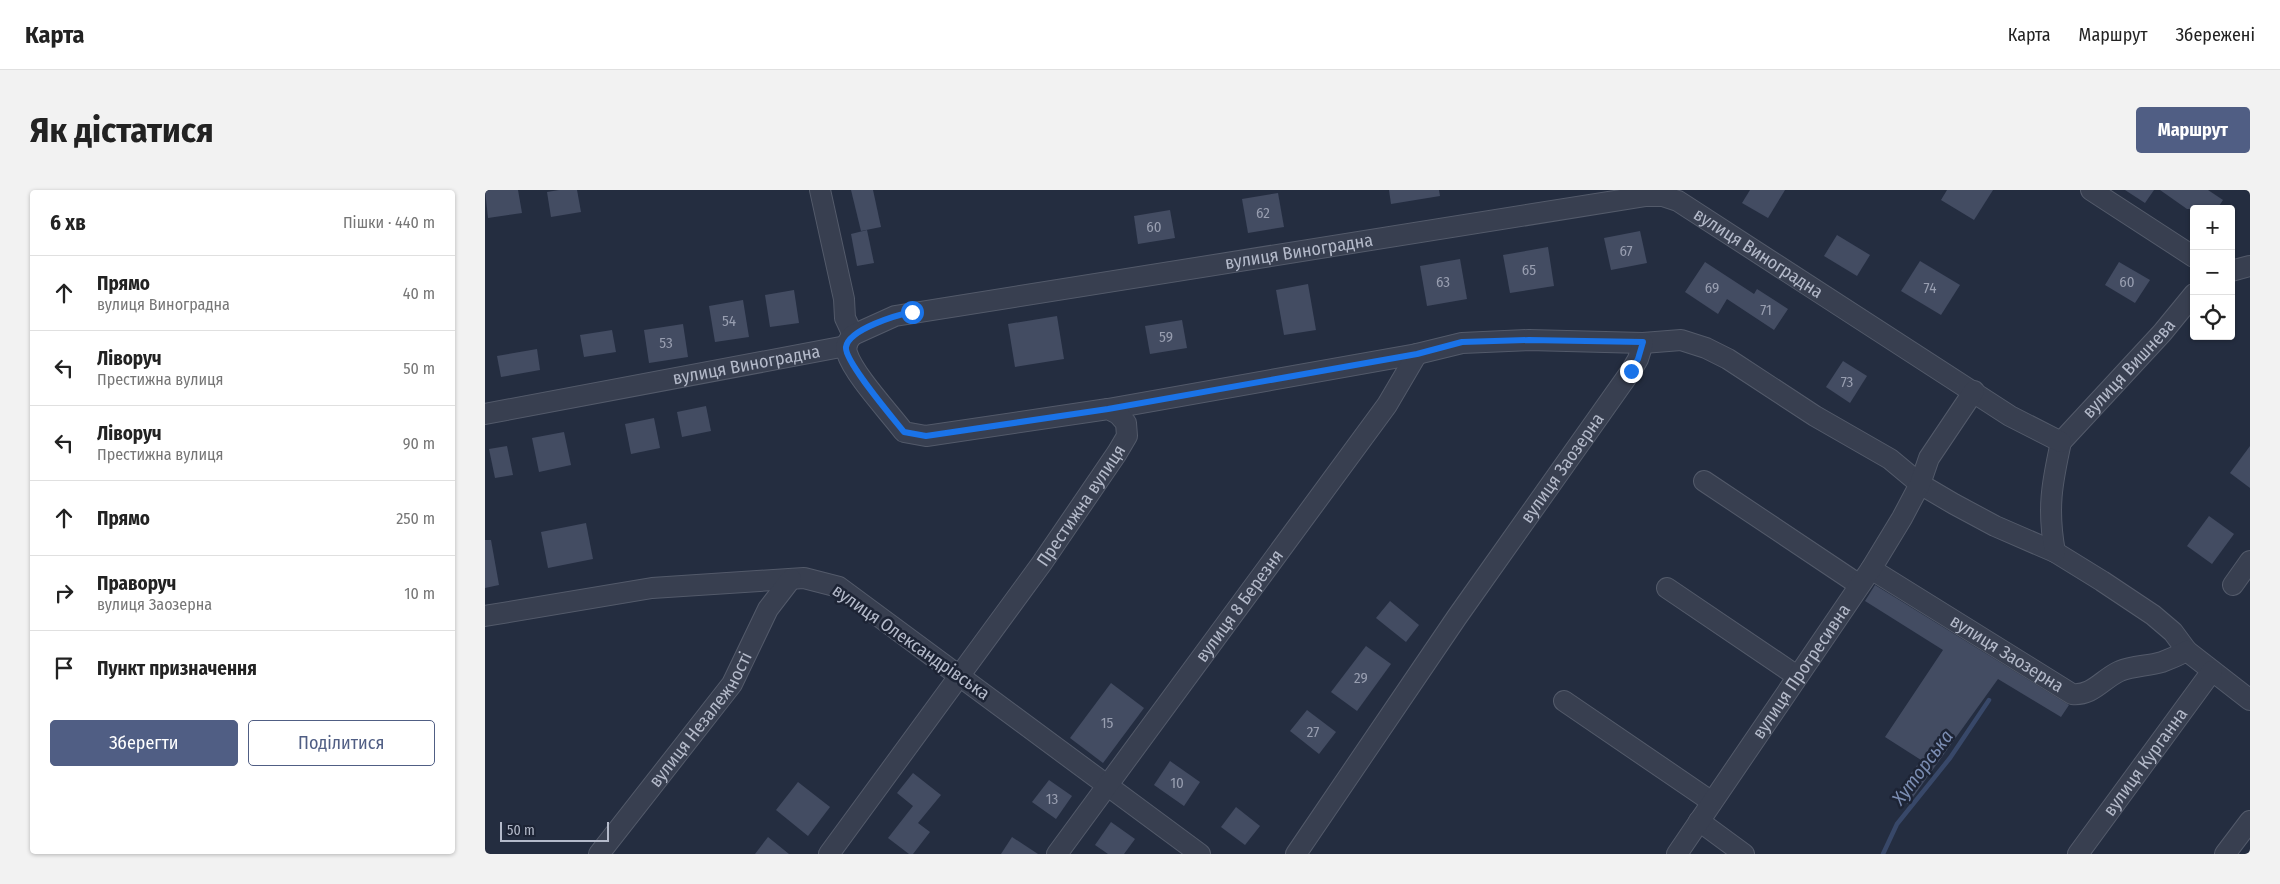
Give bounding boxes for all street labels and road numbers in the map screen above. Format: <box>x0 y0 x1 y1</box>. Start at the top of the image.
street label: вулиця Виноградна <box>1690 203 1827 303</box>
street label: вулиця Виноградна <box>1223 229 1375 274</box>
street label: вулиця Вишнева <box>2078 314 2180 423</box>
street label: вулиця Виноградна <box>671 340 822 389</box>
street label: вулиця Заозерна <box>1516 409 1609 527</box>
street label: Престижна вулиця <box>1032 441 1130 571</box>
street label: вулиця 8 Березня <box>1191 545 1288 667</box>
street label: вулиця Олександрівська <box>828 579 994 705</box>
street label: вулиця Прогресивна <box>1748 599 1855 743</box>
street label: вулиця Заозерна <box>1946 610 2068 697</box>
street label: вулиця Незалежності <box>644 648 757 792</box>
street label: вулиця Курганна <box>2099 704 2192 820</box>

